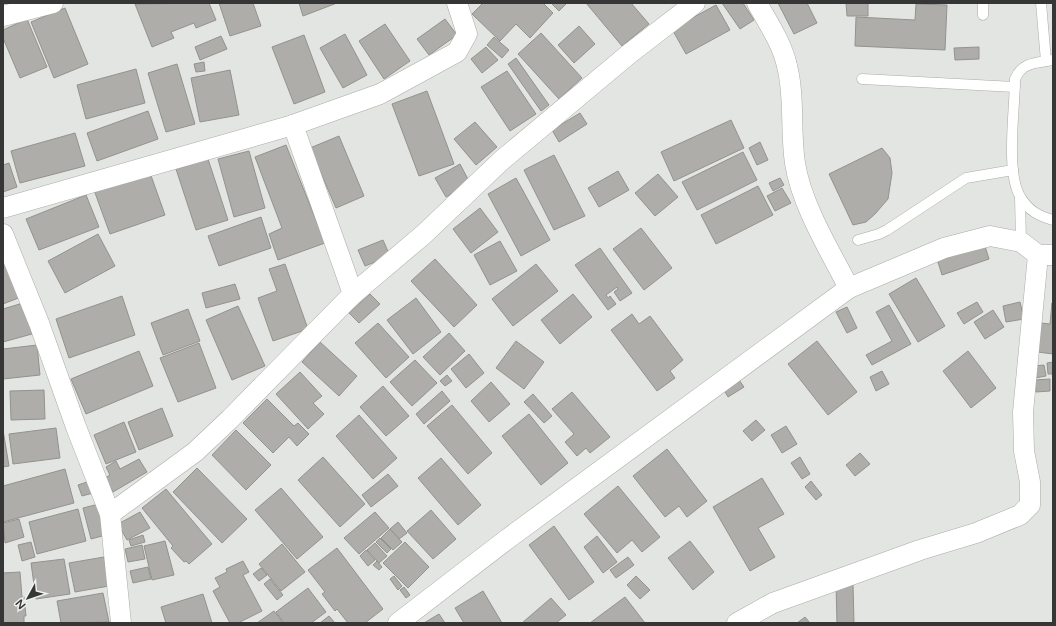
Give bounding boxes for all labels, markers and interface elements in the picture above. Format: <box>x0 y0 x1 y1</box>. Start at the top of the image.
north arrow <box>8 578 48 618</box>
text: N <box>13 597 29 612</box>

